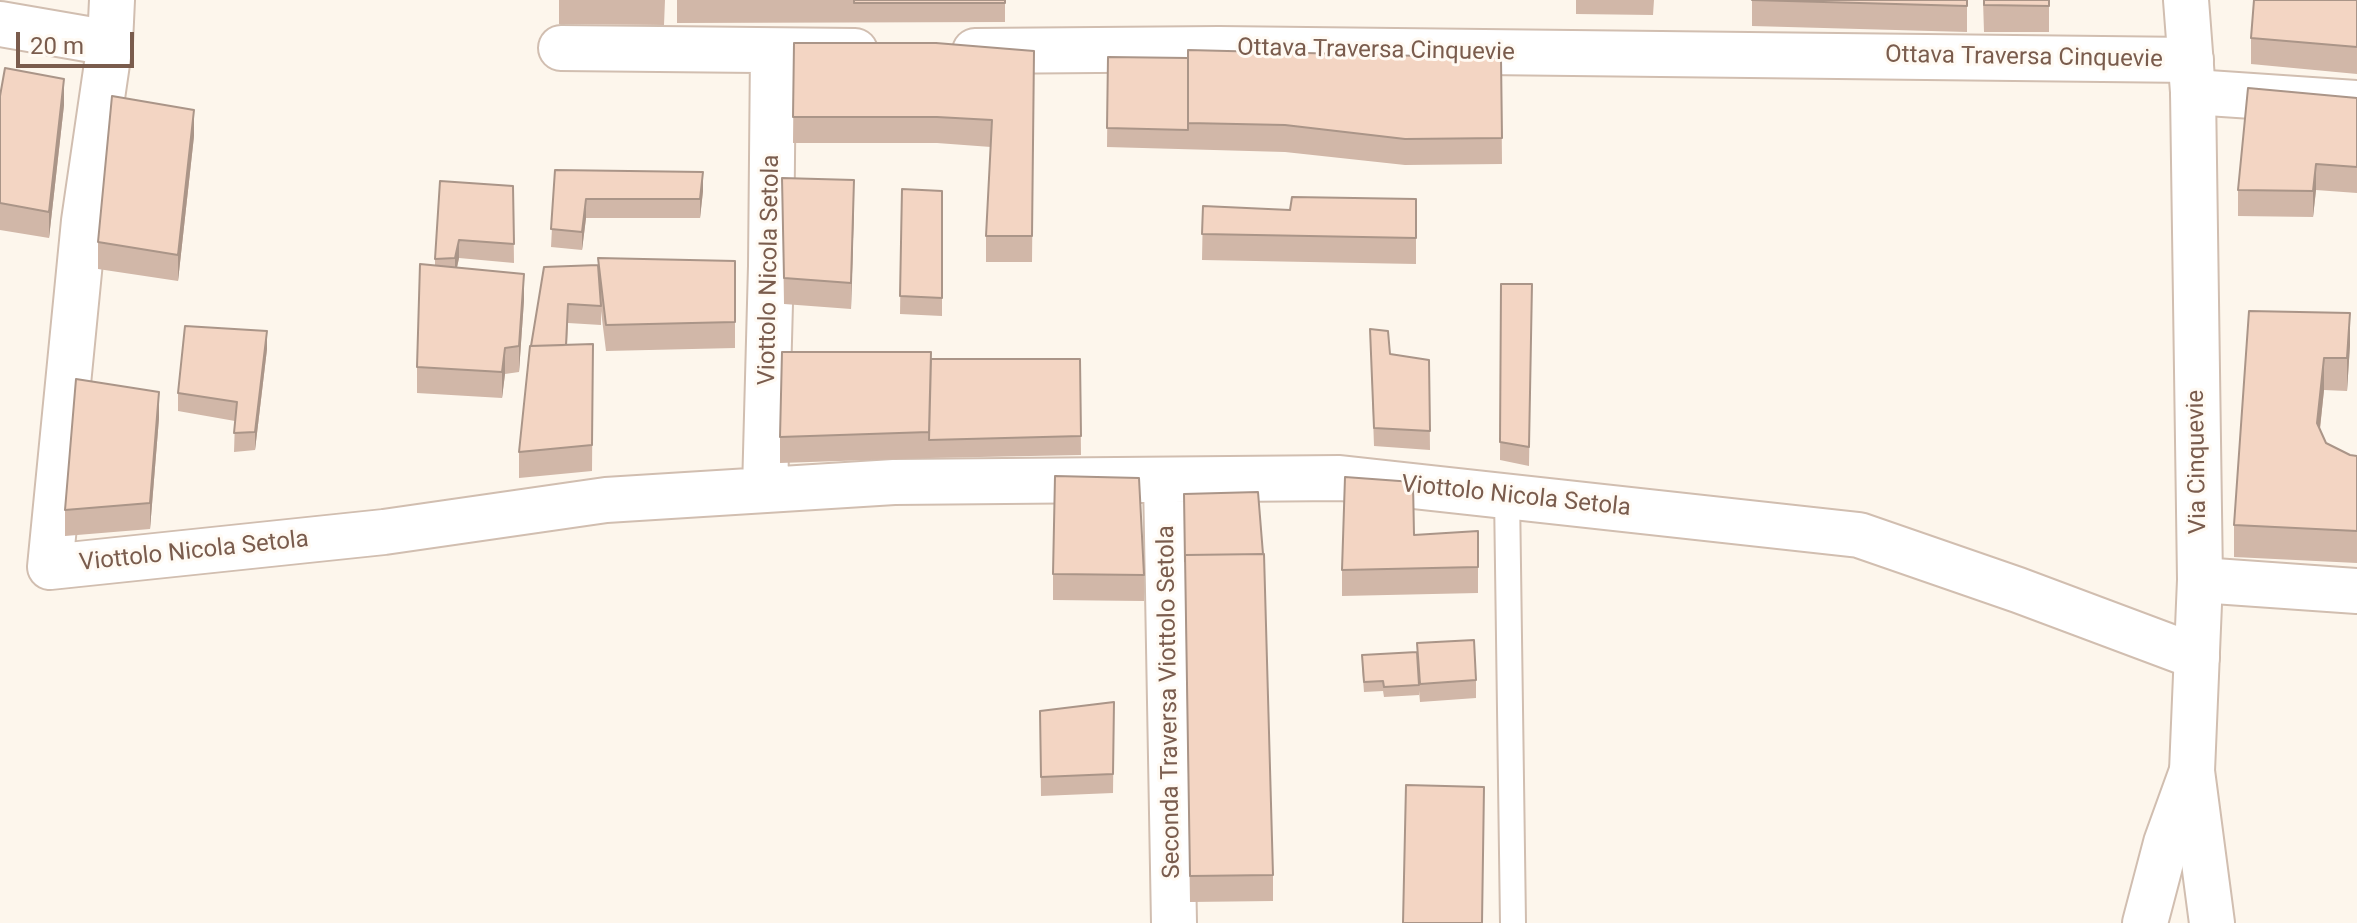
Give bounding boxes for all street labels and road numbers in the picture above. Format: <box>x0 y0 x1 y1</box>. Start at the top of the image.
street label: Ottava Traversa Cinquevie <box>1237 34 1515 68</box>
street label: Ottava Traversa Cinquevie <box>1885 41 2163 75</box>
street label: Viottolo Nicola Setola <box>754 154 786 386</box>
street label: Via Cinquevie <box>2182 390 2214 534</box>
street label: Viottolo Nicola Setola <box>1400 471 1632 523</box>
street label: Seconda Traversa Viottolo Setola <box>1153 525 1187 879</box>
street label: Viottolo Nicola Setola <box>78 526 310 578</box>

